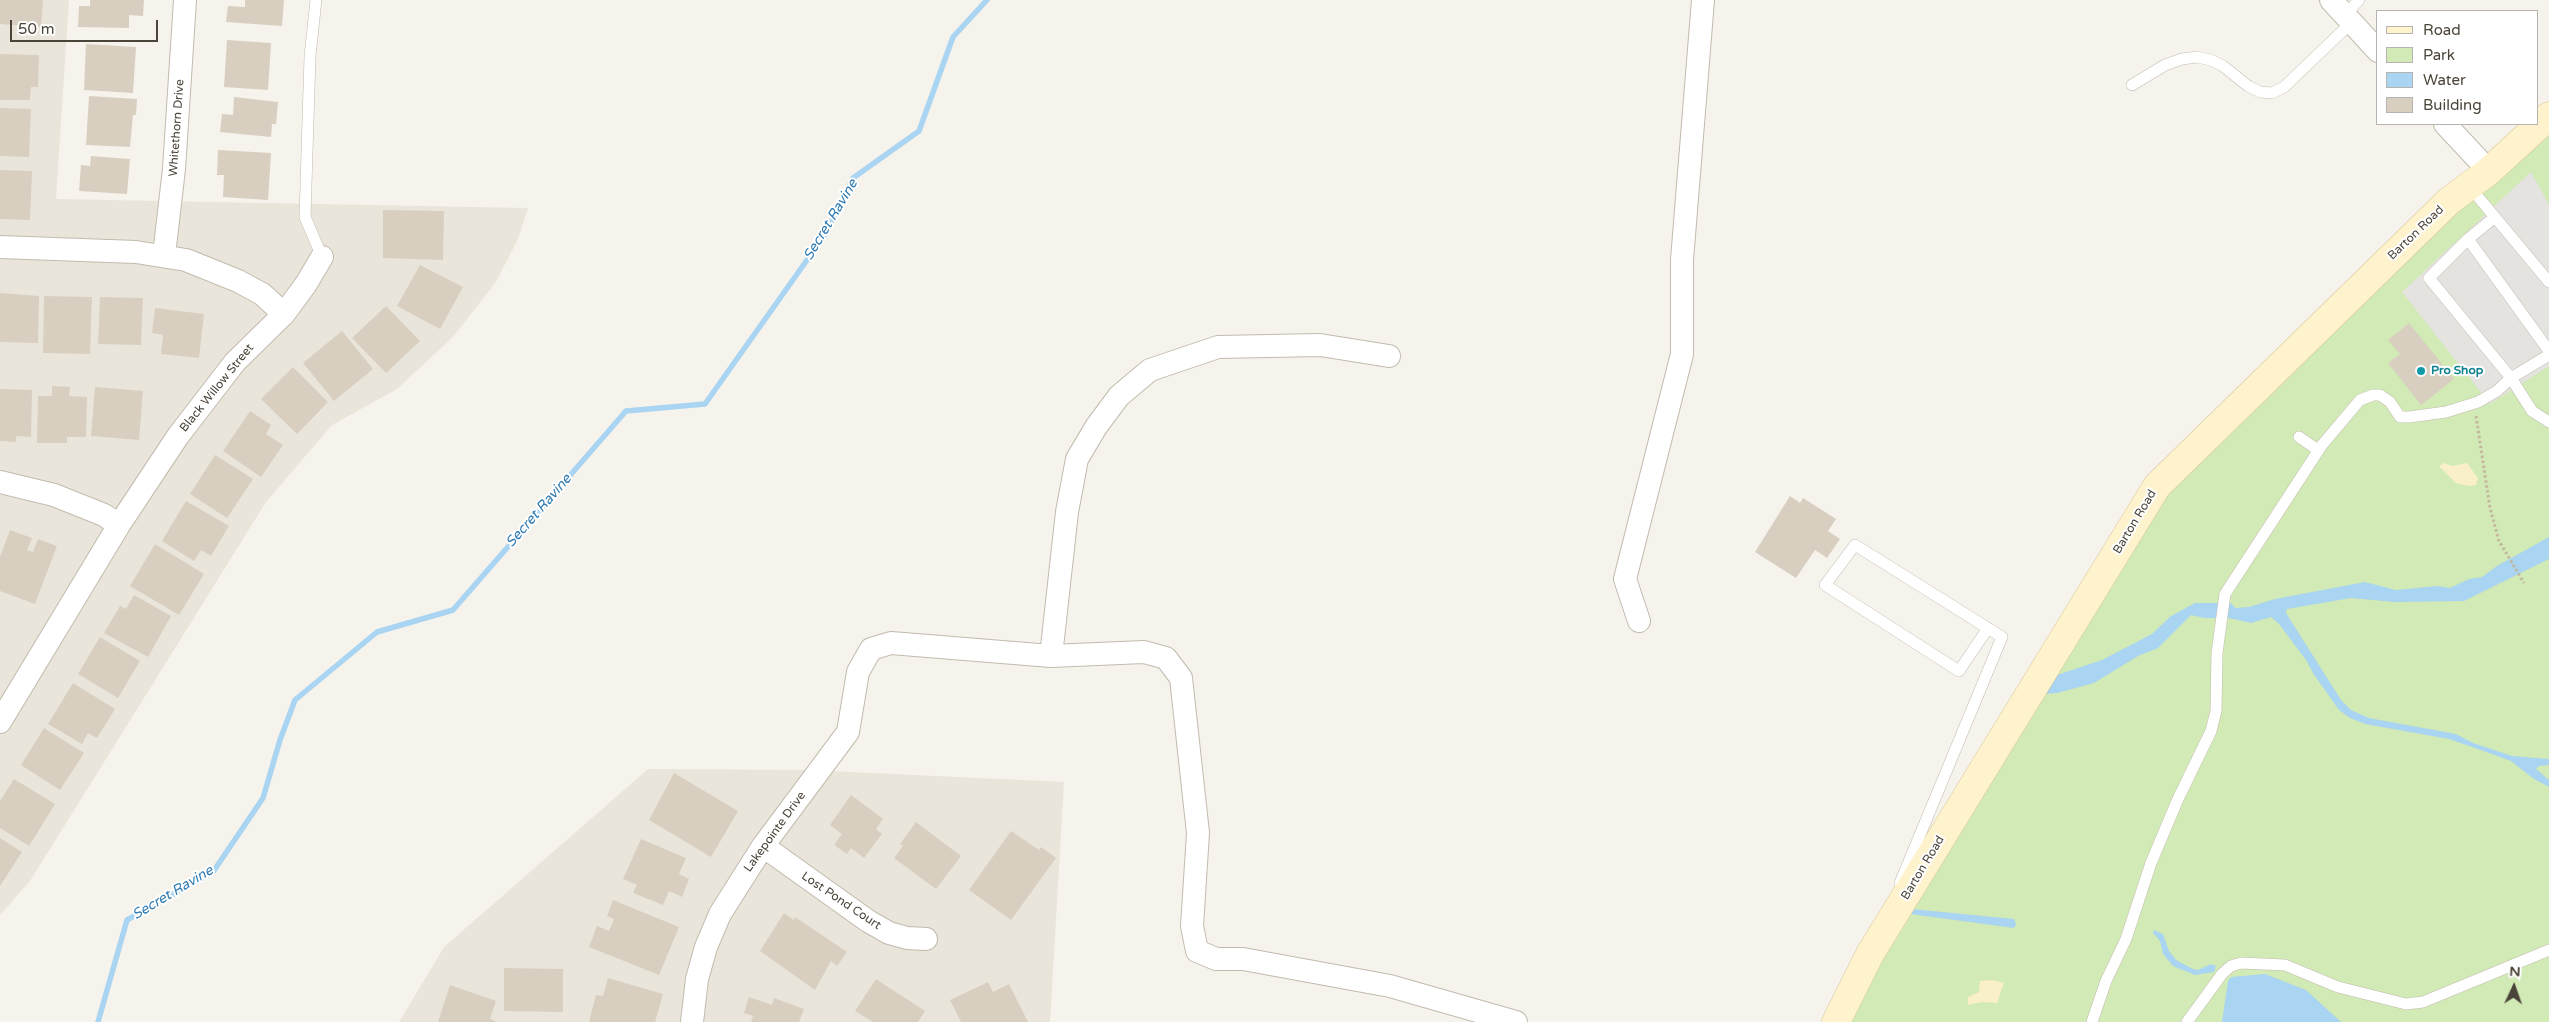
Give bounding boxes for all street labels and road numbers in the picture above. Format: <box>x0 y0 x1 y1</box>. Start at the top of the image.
street label: Whitethorn Drive <box>166 79 188 177</box>
street label: Barton Road <box>2385 203 2447 263</box>
street label: Black Willow Street <box>177 341 257 435</box>
street label: Barton Road <box>2110 487 2160 557</box>
street label: Lakepointe Drive <box>741 789 809 875</box>
street label: Barton Road <box>1898 833 1948 903</box>
street label: Lost Pond Court <box>799 869 883 933</box>

